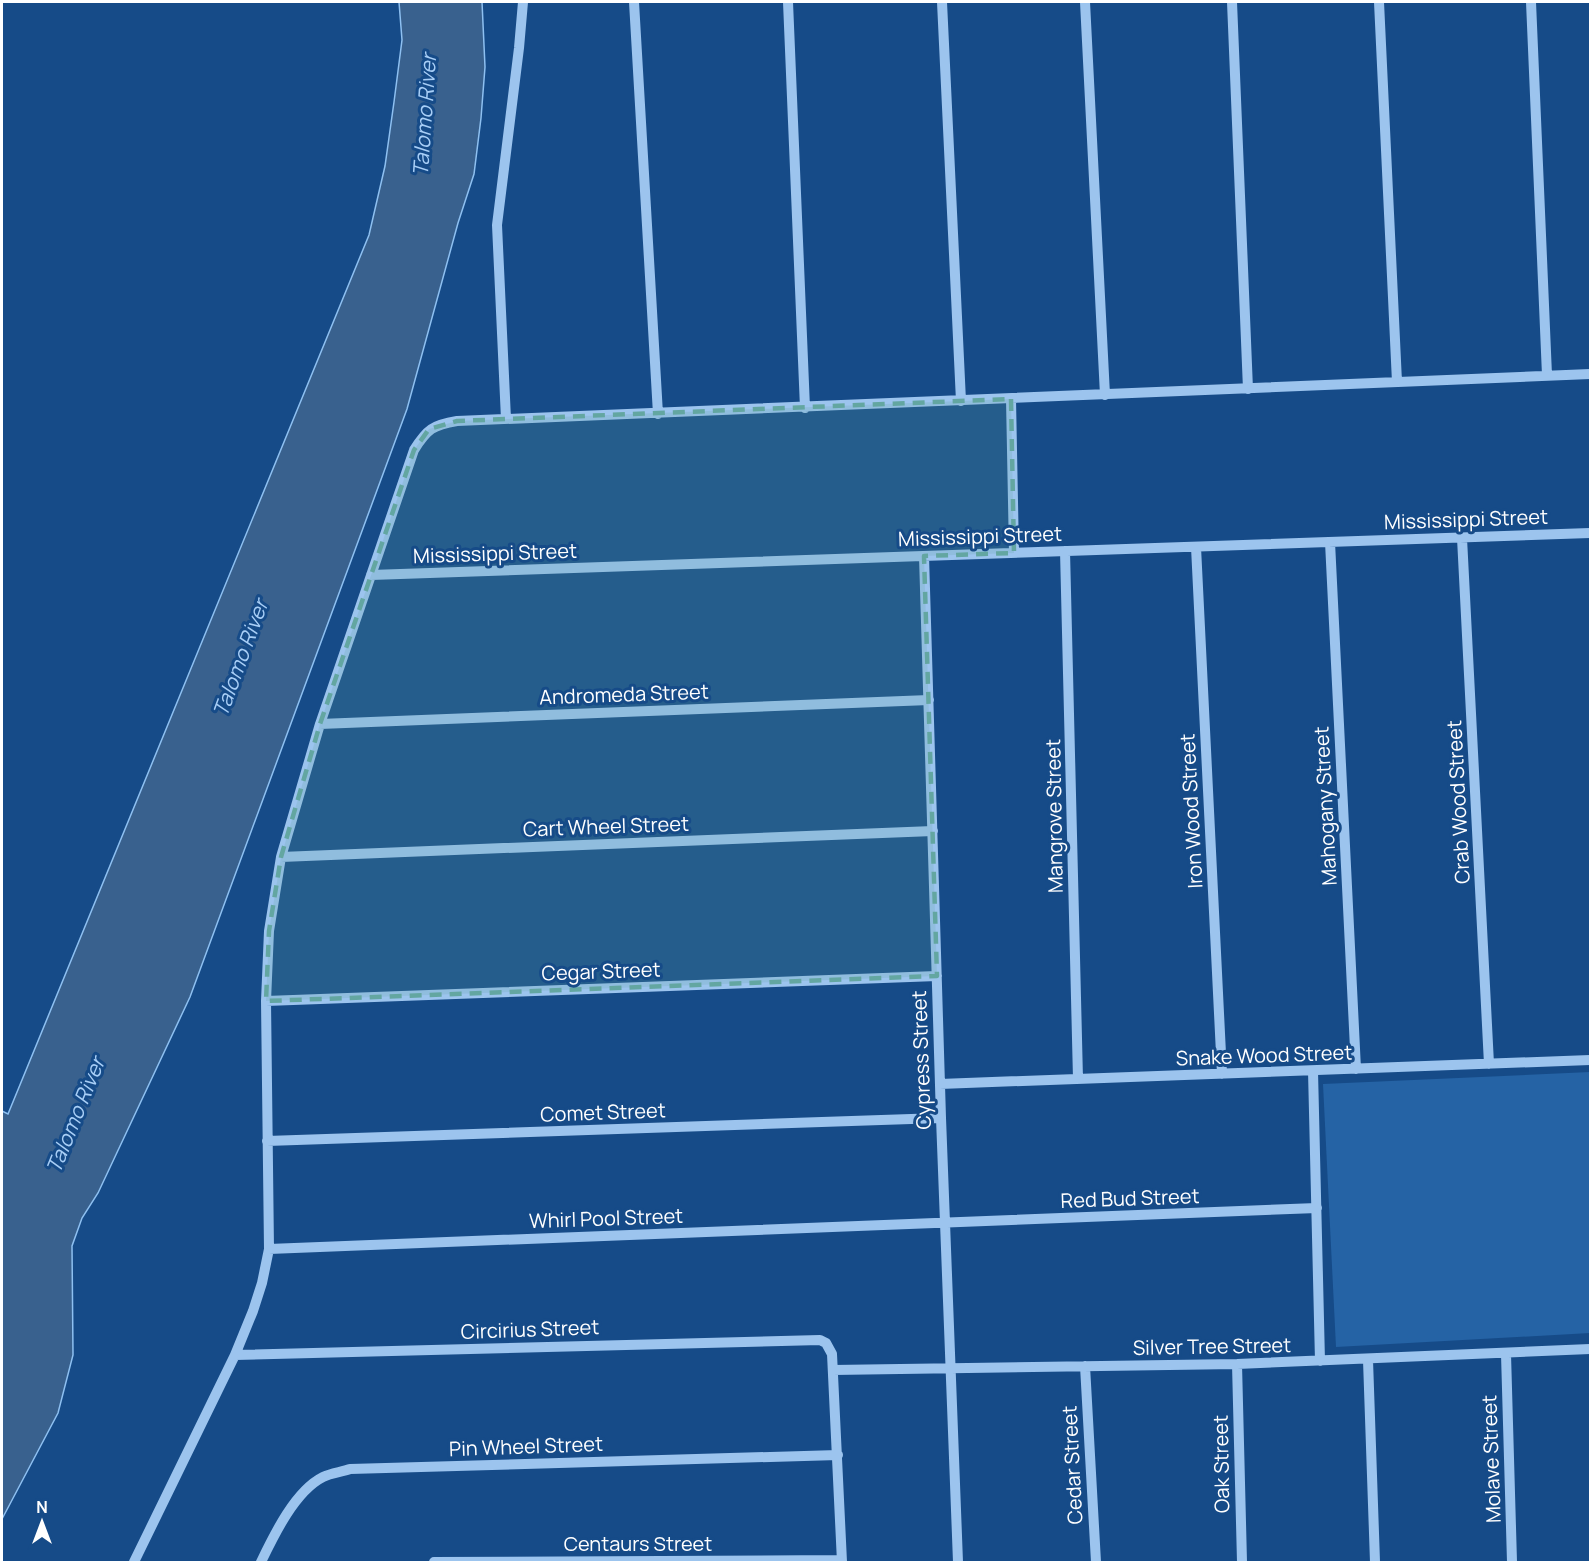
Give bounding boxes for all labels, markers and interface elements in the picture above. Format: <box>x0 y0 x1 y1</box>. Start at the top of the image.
water label: Talomo River <box>406 50 442 177</box>
street label: Mississippi Street <box>1384 503 1548 535</box>
street label: Mississippi Street <box>898 520 1062 552</box>
street label: Mississippi Street <box>413 537 577 569</box>
water label: Talomo River <box>206 593 275 720</box>
street label: Andromeda Street <box>539 678 709 710</box>
street label: Crab Wood Street <box>1440 719 1476 885</box>
street label: Mahogany Street <box>1307 726 1343 886</box>
street label: Iron Wood Street <box>1173 733 1209 889</box>
street label: Mangrove Street <box>1039 739 1069 893</box>
street label: Cart Wheel Street <box>523 810 689 842</box>
street label: Cegar Street <box>541 955 661 987</box>
street label: Cypress Street <box>905 990 937 1130</box>
street label: Snake Wood Street <box>1175 1038 1353 1072</box>
water label: Talomo River <box>39 1051 112 1177</box>
street label: Comet Street <box>540 1096 666 1128</box>
street label: Red Bud Street <box>1060 1182 1200 1214</box>
street label: Whirl Pool Street <box>528 1202 684 1234</box>
street label: Circirius Street <box>460 1313 600 1345</box>
street label: Silver Tree Street <box>1133 1331 1291 1361</box>
street label: Molave Street <box>1475 1394 1507 1524</box>
street label: Cedar Street <box>1055 1405 1089 1525</box>
street label: Oak Street <box>1207 1415 1235 1513</box>
street label: Pin Wheel Street <box>449 1430 603 1462</box>
north arrow <box>12 1492 72 1552</box>
text: N <box>36 1496 48 1518</box>
street label: Centaurs Street <box>564 1530 712 1557</box>

